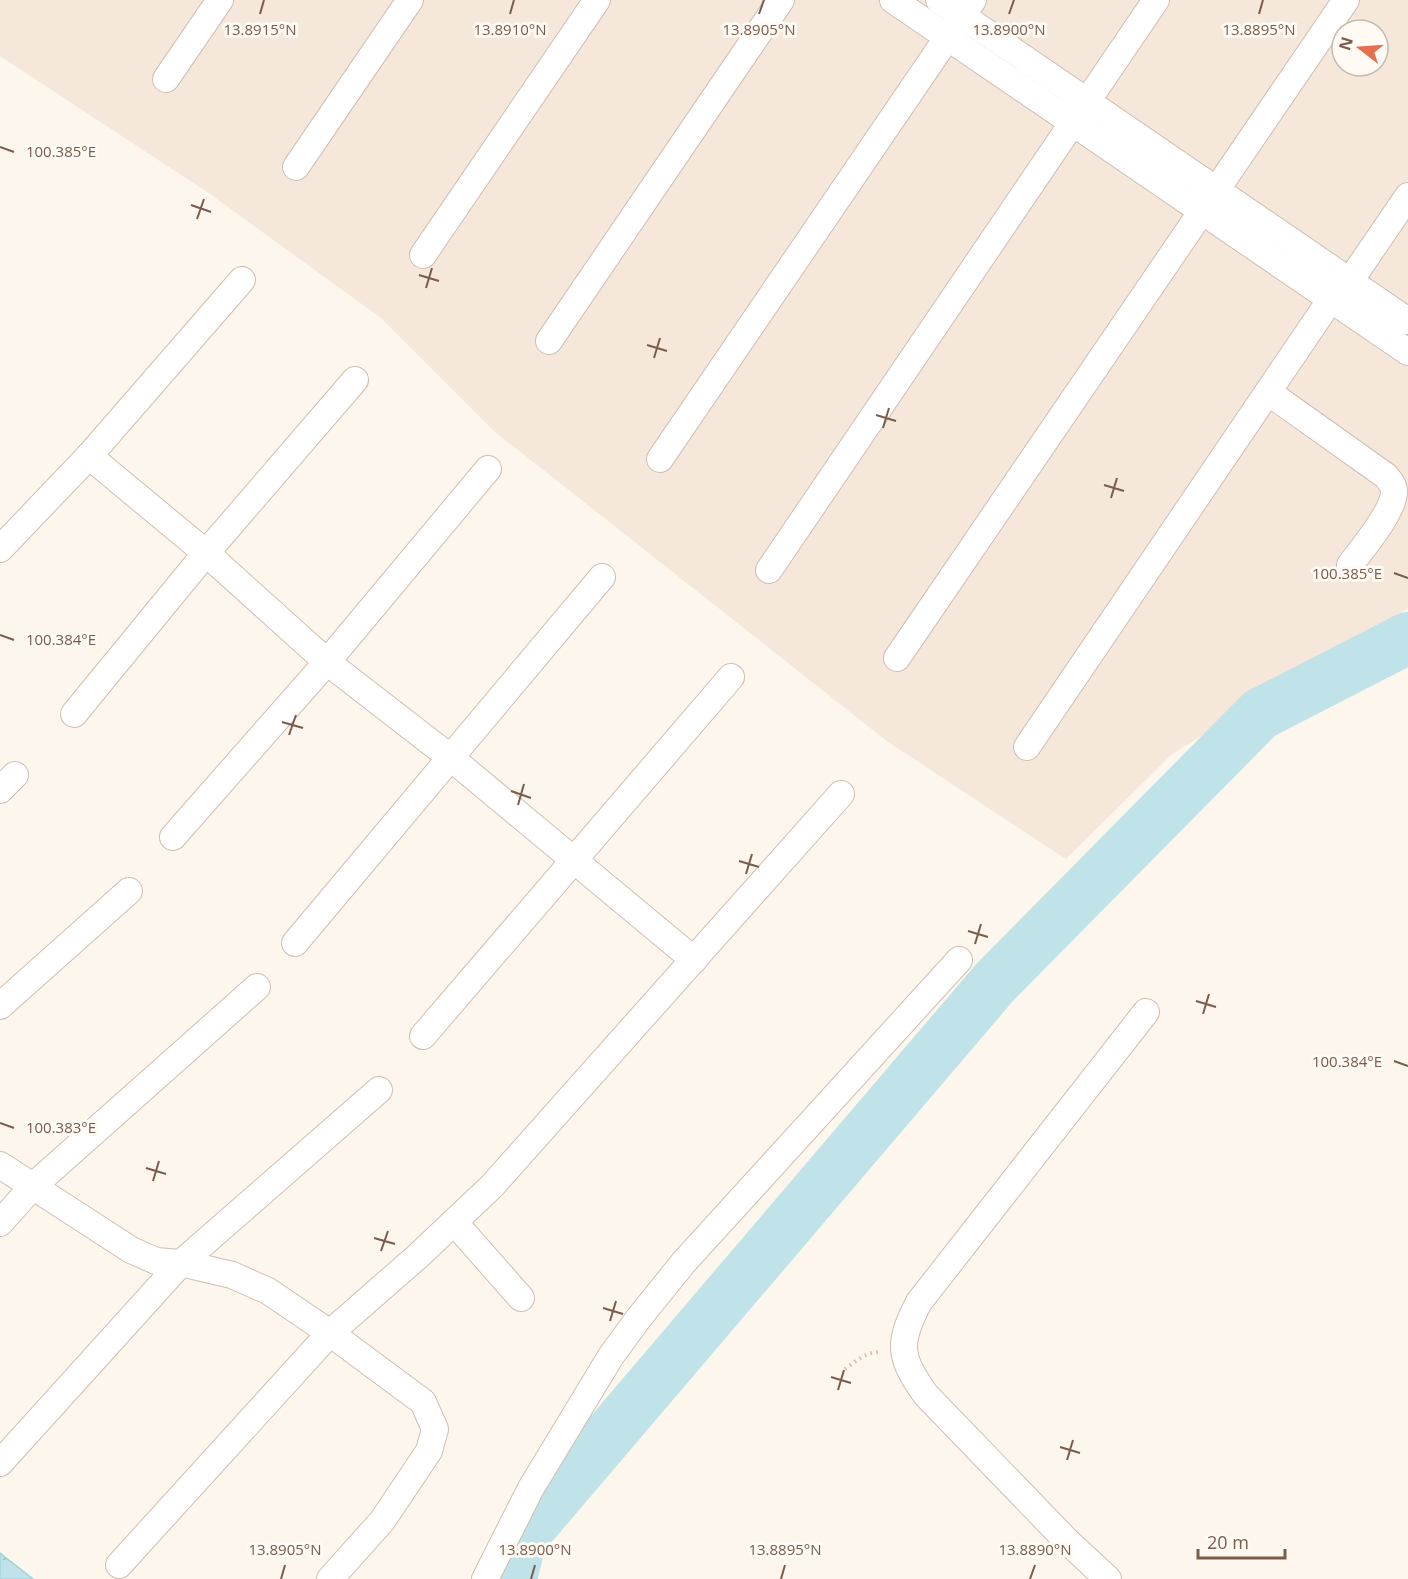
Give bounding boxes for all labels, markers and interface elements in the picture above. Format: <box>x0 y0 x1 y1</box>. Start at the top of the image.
north arrow <box>1330 18 1390 78</box>
text: 13.8915°N <box>223 19 297 39</box>
text: 13.8910°N <box>473 19 547 39</box>
text: 13.8905°N <box>722 19 796 39</box>
text: 13.8900°N <box>972 19 1046 39</box>
text: 13.8895°N <box>1222 19 1296 39</box>
text: N <box>1333 34 1358 53</box>
text: 100.385°E <box>26 141 96 161</box>
text: 100.385°E <box>1312 563 1382 583</box>
text: 100.384°E <box>26 629 96 649</box>
text: 100.384°E <box>1312 1051 1382 1071</box>
text: 100.383°E <box>26 1117 96 1137</box>
scale bar <box>1198 1522 1285 1560</box>
text: 20 m <box>1207 1530 1249 1554</box>
text: 13.8905°N <box>248 1539 322 1559</box>
text: 13.8900°N <box>498 1539 572 1559</box>
text: 13.8895°N <box>748 1539 822 1559</box>
text: 13.8890°N <box>998 1539 1072 1559</box>

